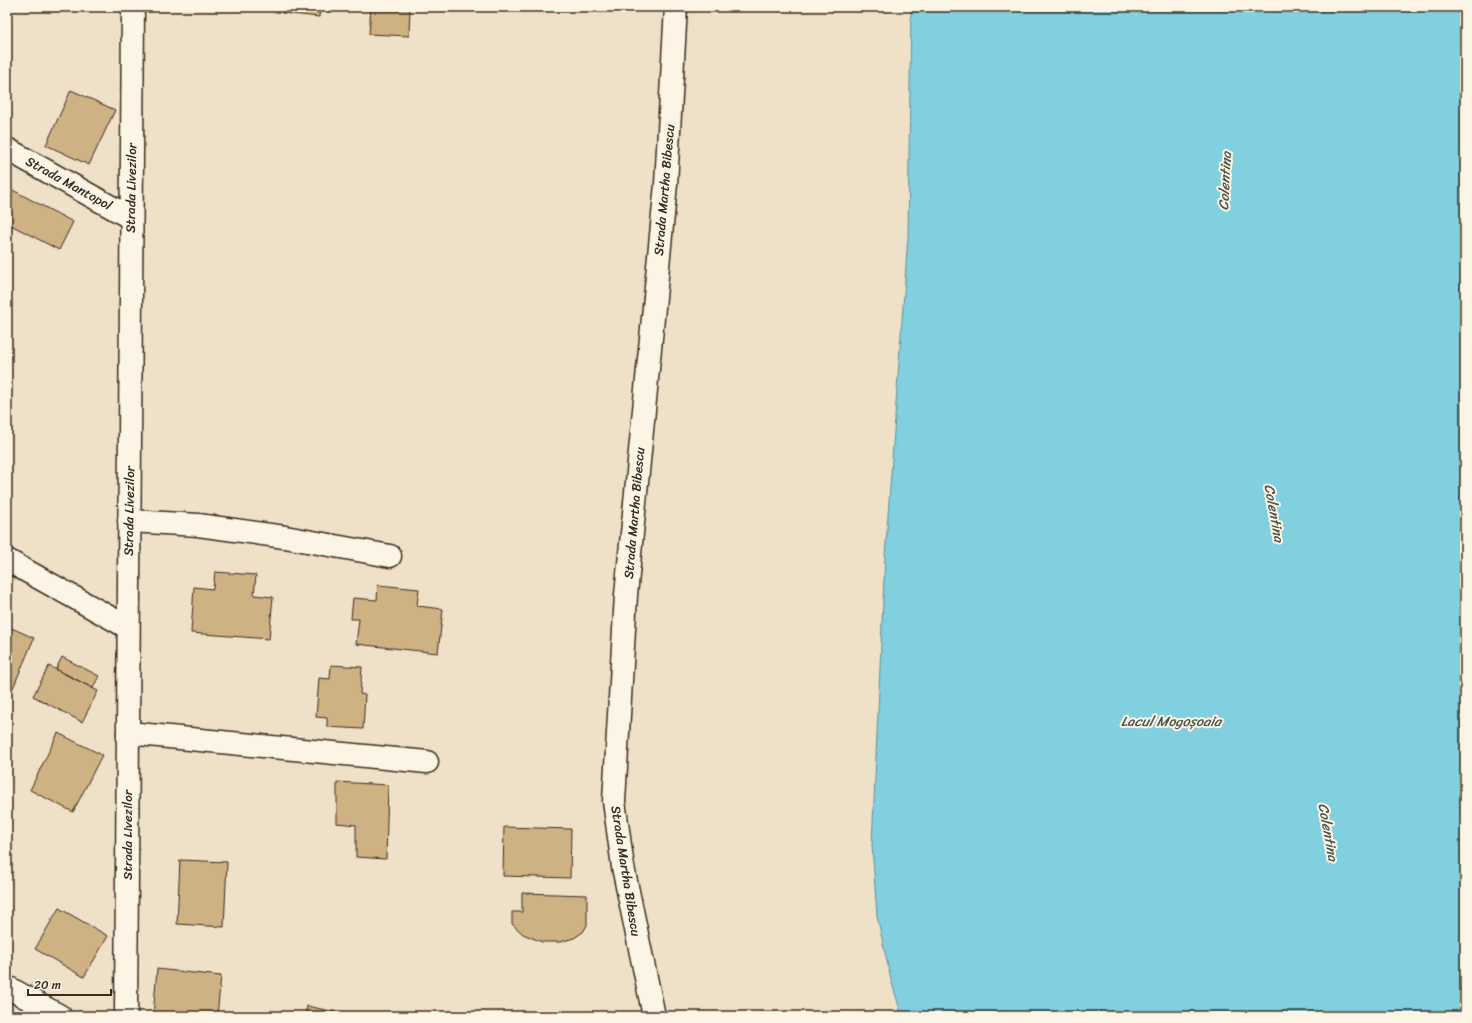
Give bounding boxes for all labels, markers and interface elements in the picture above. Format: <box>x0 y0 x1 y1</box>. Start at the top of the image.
street label: Strada Martha Bibescu <box>647 123 681 257</box>
street label: Strada Livezilor <box>119 142 143 233</box>
street label: Strada Mantopol <box>21 150 117 216</box>
water label: Colentina <box>1211 150 1239 211</box>
street label: Strada Martha Bibescu <box>617 446 651 580</box>
street label: Strada Livezilor <box>117 465 141 556</box>
water label: Colentina <box>1257 482 1292 545</box>
water label: Lacul Mogoșoaia <box>1121 709 1223 734</box>
street label: Strada Livezilor <box>116 789 139 880</box>
water label: Colentina <box>1311 801 1346 864</box>
street label: Strada Martha Bibescu <box>604 804 648 938</box>
scale bar <box>28 971 111 997</box>
text: 20 m <box>34 974 61 996</box>

